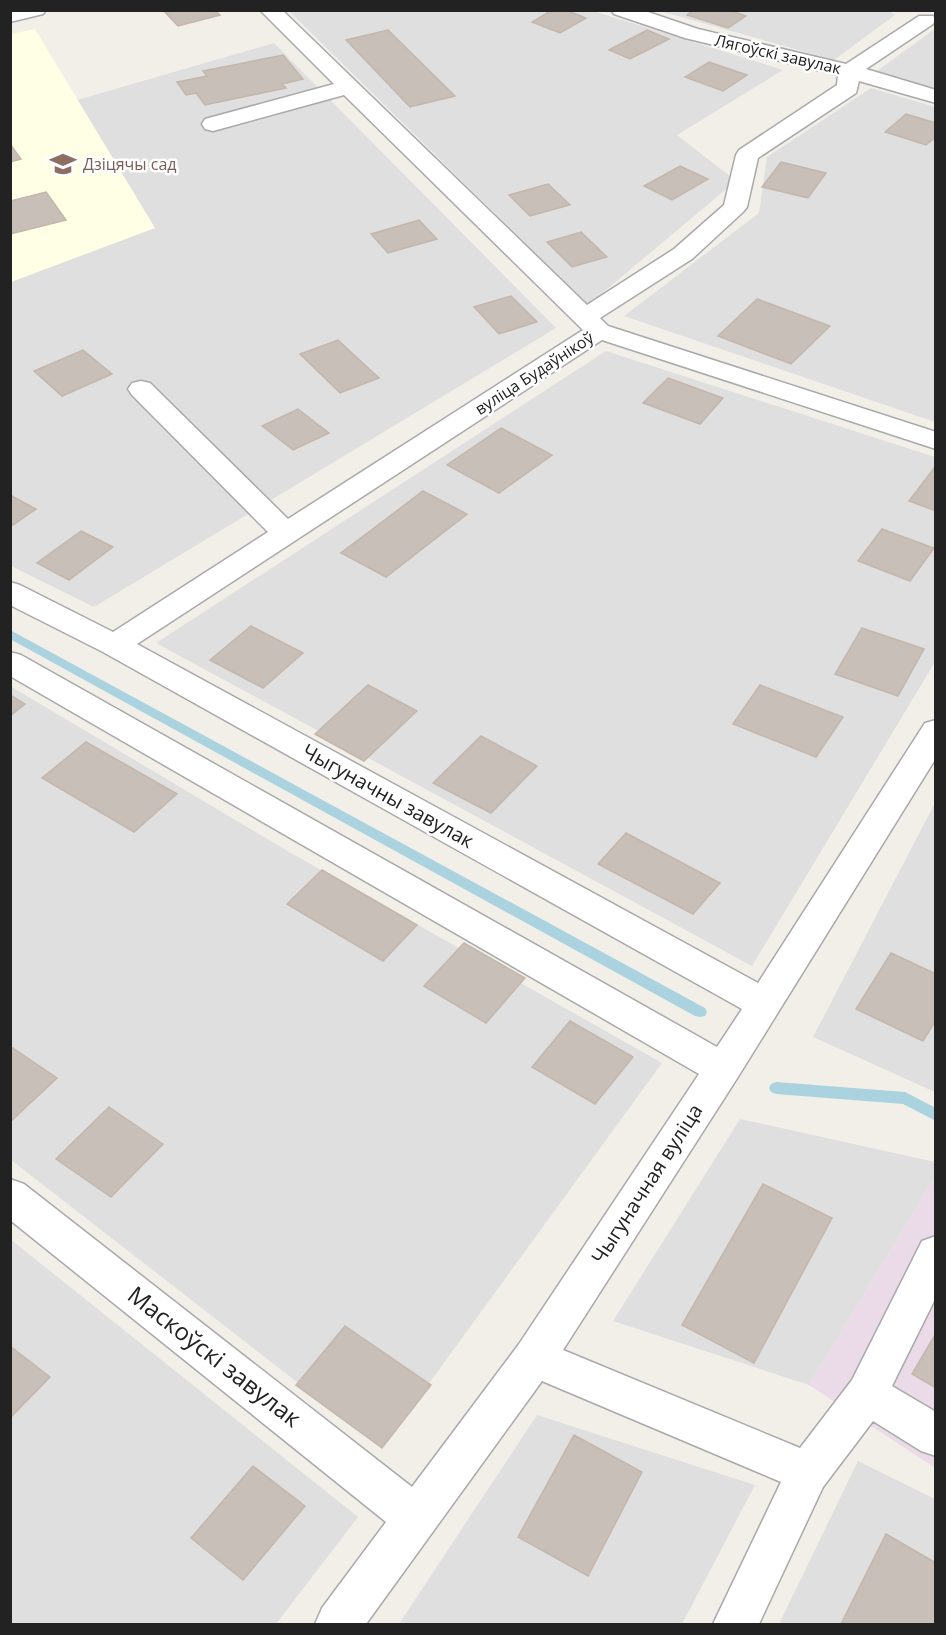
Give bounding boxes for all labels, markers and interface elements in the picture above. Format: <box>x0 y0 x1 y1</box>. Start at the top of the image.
street label: Лягоўскі завулак <box>713 29 844 79</box>
school or university icon: Дзіцячы сад <box>48 149 78 179</box>
place label: Дзіцячы сад <box>83 153 177 175</box>
street label: вуліца Будаўнікоў <box>470 326 598 420</box>
street label: Чыгуначны завулак <box>298 737 479 854</box>
street label: Чыгуначная вуліца <box>585 1099 708 1269</box>
street label: Маскоўскі завулак <box>121 1278 309 1434</box>

